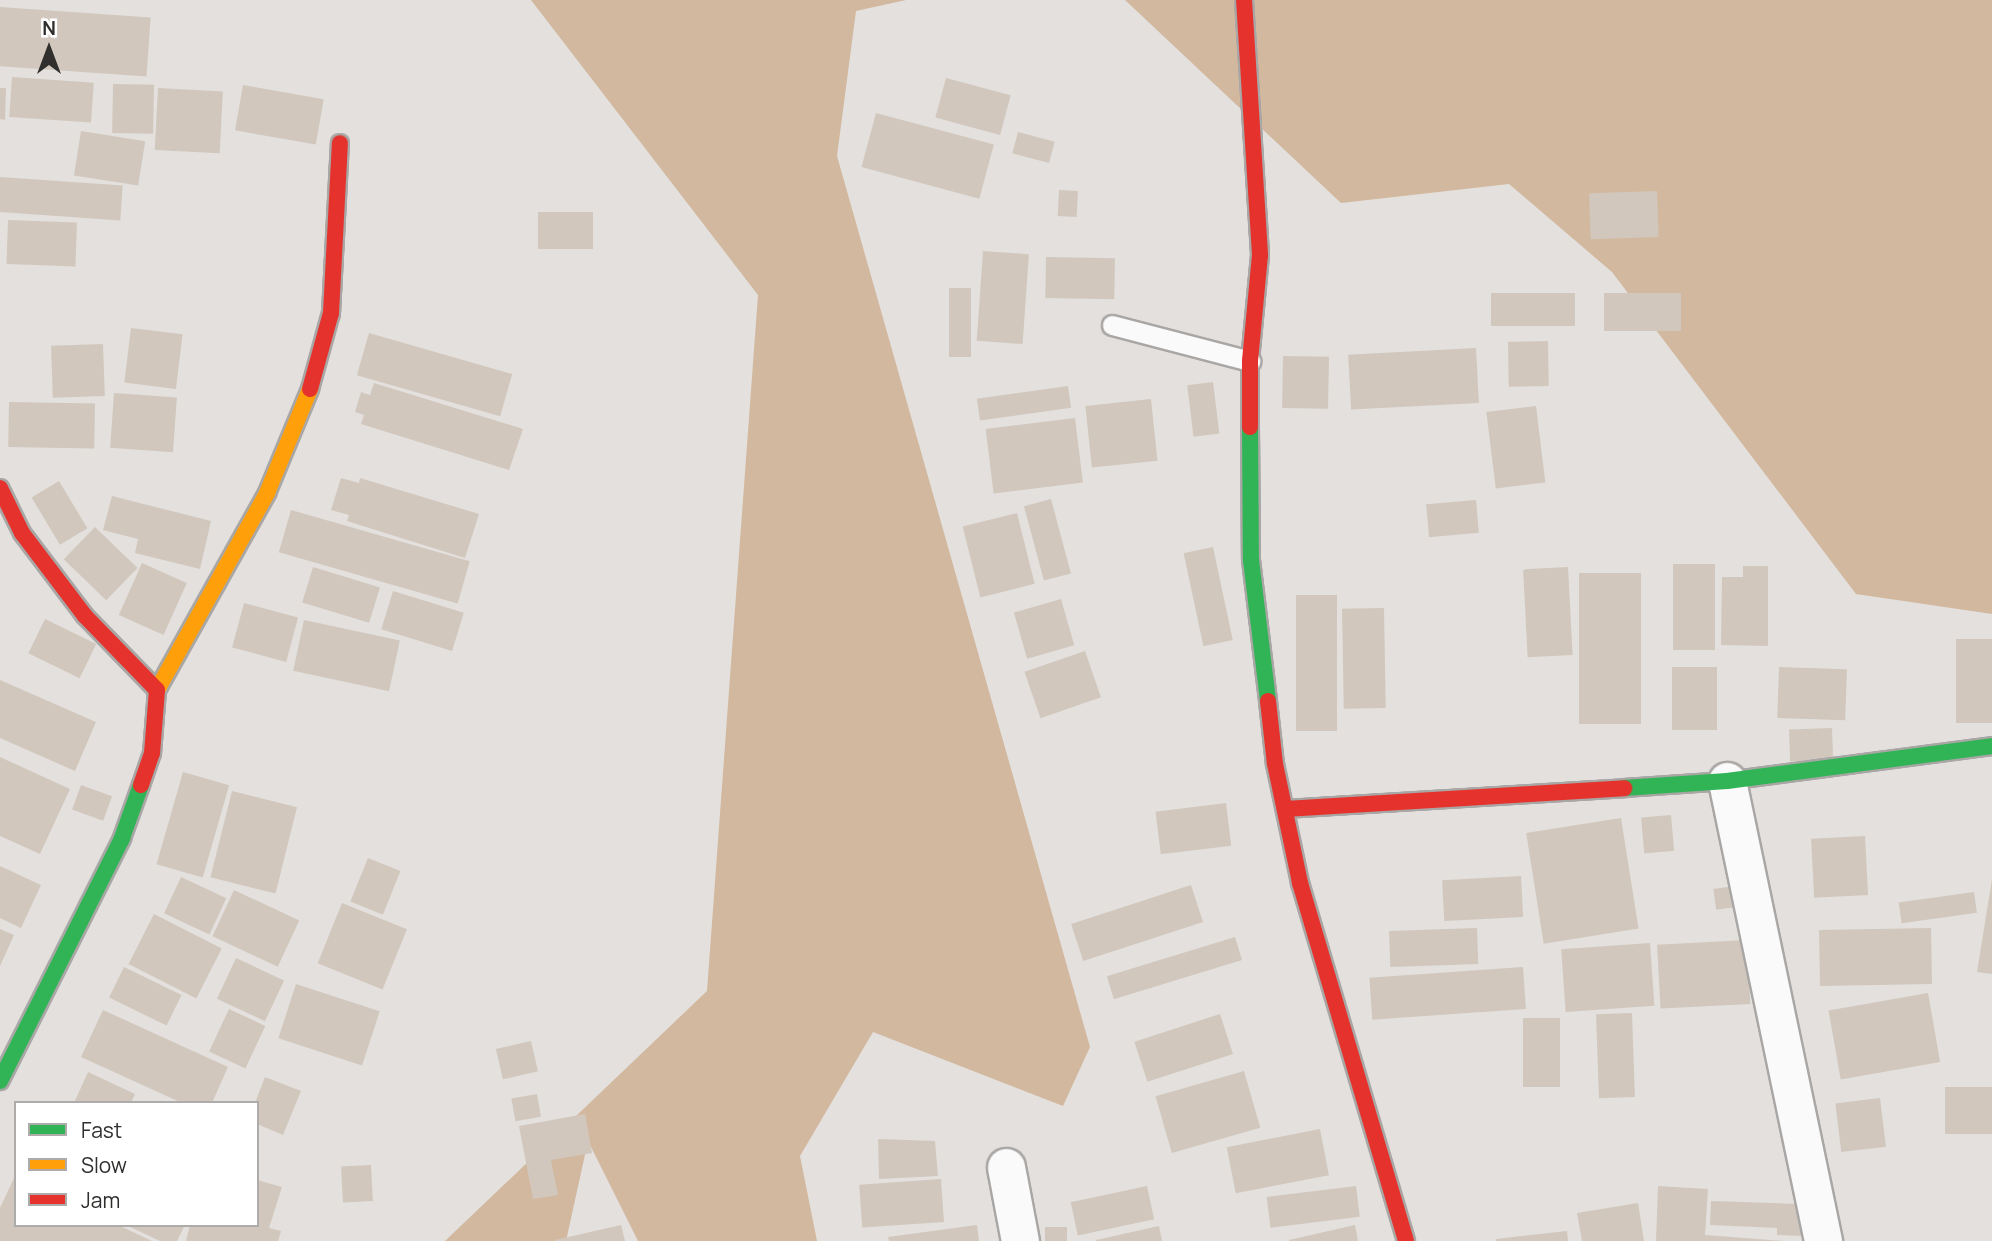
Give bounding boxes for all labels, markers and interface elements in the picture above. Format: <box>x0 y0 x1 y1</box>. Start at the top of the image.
north arrow <box>14 14 84 84</box>
text: N <box>42 15 56 41</box>
legend <box>14 1101 259 1227</box>
text: Fast <box>81 1116 122 1144</box>
text: Slow <box>81 1151 127 1179</box>
text: Jam <box>81 1186 120 1214</box>

